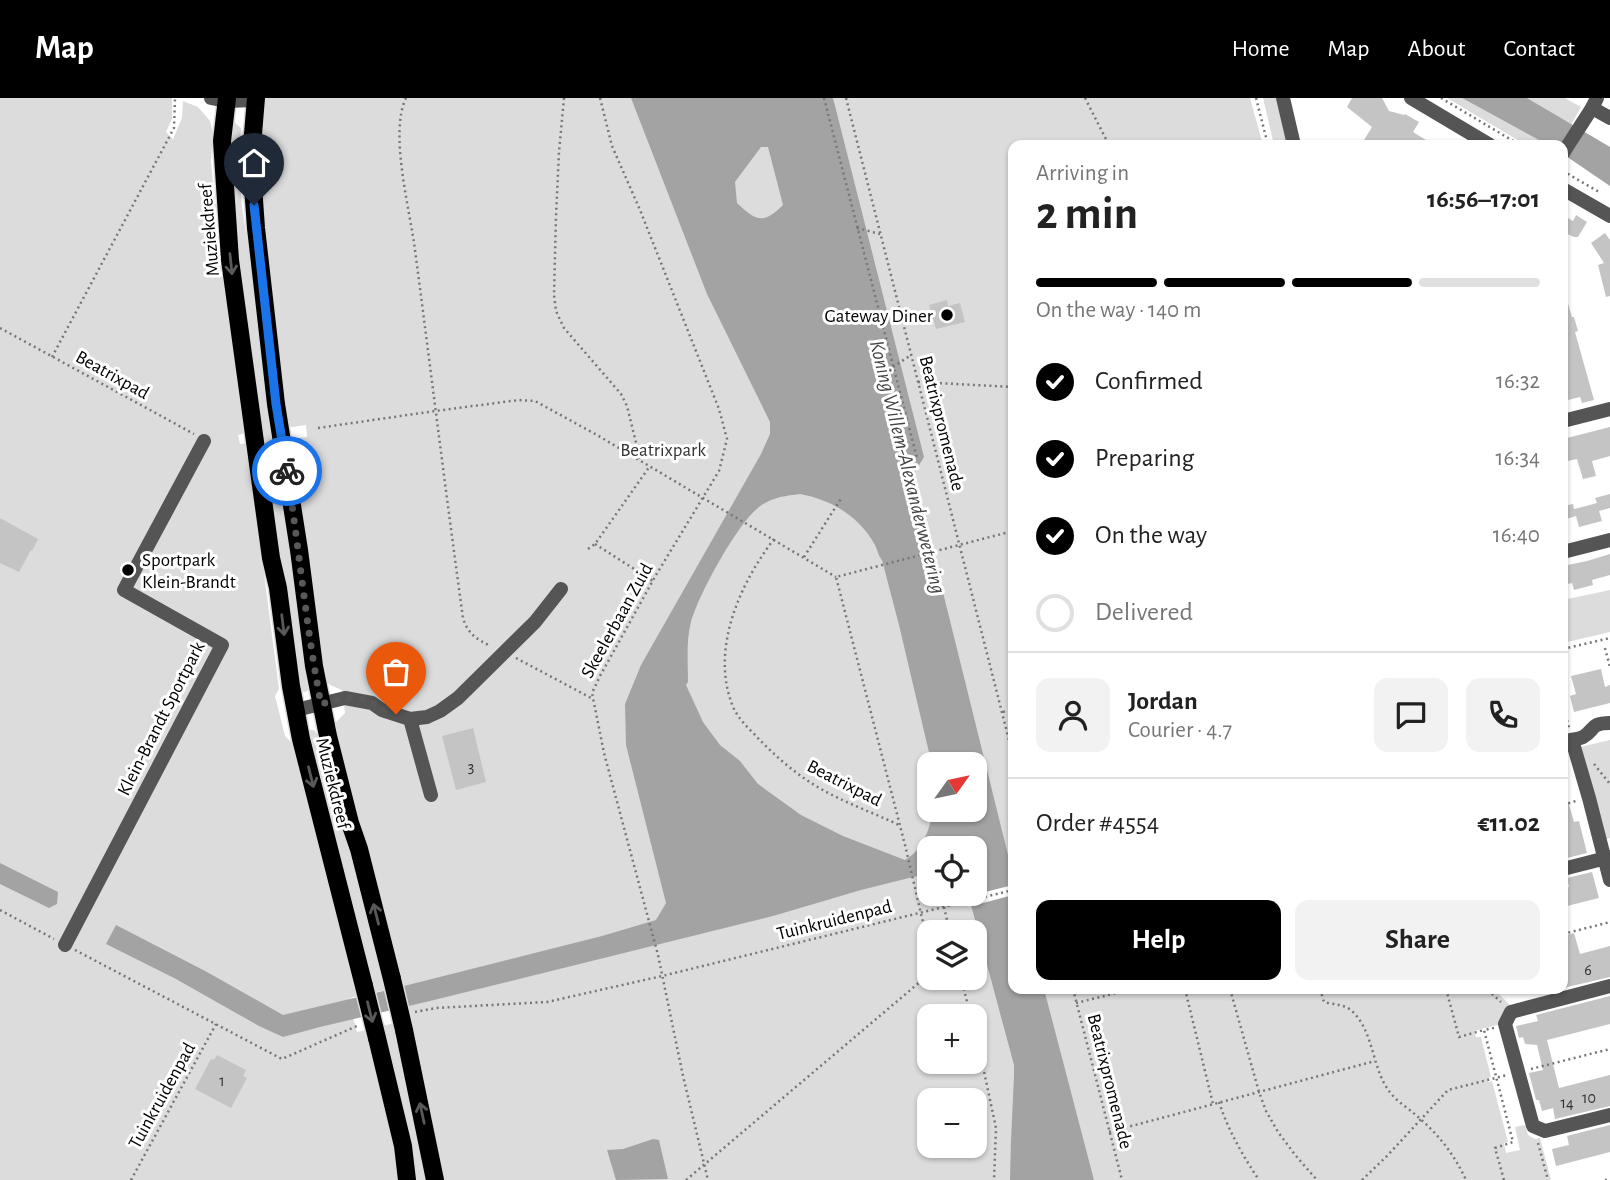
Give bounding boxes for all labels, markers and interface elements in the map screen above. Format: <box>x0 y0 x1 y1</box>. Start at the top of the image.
text: Map <box>35 32 94 65</box>
text: Home <box>1232 37 1290 61</box>
text: Map <box>1328 37 1370 61</box>
text: About <box>1408 37 1465 61</box>
text: Contact <box>1503 37 1575 61</box>
pin <box>224 133 284 205</box>
icon: home <box>235 144 273 182</box>
text: Arriving in <box>1036 162 1129 185</box>
street label: Muziekdreef <box>196 181 223 277</box>
text: 16:56–17:01 <box>1427 186 1540 212</box>
text: 2 min <box>1036 191 1138 237</box>
one-way arrow <box>224 252 237 274</box>
text: On the way · 140 m <box>1036 299 1201 322</box>
place label: Gateway Diner <box>825 307 933 326</box>
marker: Gateway Diner <box>939 307 955 323</box>
water label: Koning Willem-Alexanderwetering <box>866 338 949 596</box>
street label: Beatrixpad <box>72 347 152 403</box>
street label: Beatrixpromenade <box>916 354 968 493</box>
icon: check <box>1036 363 1074 401</box>
text: Confirmed <box>1095 368 1203 394</box>
text: 16:32 <box>1496 370 1540 393</box>
courier <box>252 436 322 506</box>
icon: check <box>1036 440 1074 478</box>
park label: Beatrixpark <box>620 441 706 460</box>
text: Preparing <box>1095 445 1194 471</box>
text: 16:34 <box>1495 447 1540 470</box>
icon: bike <box>268 452 306 490</box>
icon: check <box>1036 517 1074 555</box>
text: On the way <box>1095 522 1207 548</box>
text: 16:40 <box>1493 524 1540 547</box>
place label: Sportpark Klein-Brandt <box>142 551 236 592</box>
street label: Skeelerbaan Zuid <box>578 560 657 681</box>
marker: Sportpark Klein-Brandt <box>120 562 136 578</box>
text: Delivered <box>1095 599 1193 625</box>
one-way arrow <box>276 613 289 636</box>
street label: Klein-Brandt Sportpark <box>114 638 209 799</box>
pin <box>366 642 426 714</box>
icon: bag <box>377 653 415 691</box>
button: person <box>1036 678 1110 752</box>
button: chat <box>1374 678 1448 752</box>
button: phone <box>1466 678 1540 752</box>
text: Jordan <box>1128 688 1198 714</box>
text: Courier · 4.7 <box>1128 719 1232 742</box>
street label: Muziekdreef <box>312 736 353 832</box>
north arrow <box>917 752 987 822</box>
map controls <box>917 752 987 1158</box>
street label: Beatrixpad <box>804 757 885 810</box>
house number: 3 <box>468 759 474 775</box>
one-way arrow <box>305 765 318 787</box>
text: Order #4554 <box>1036 810 1159 836</box>
text: €11.02 <box>1477 810 1540 836</box>
button: locate <box>917 836 987 906</box>
street label: Tuinkruidenpad <box>775 897 894 944</box>
button: Help <box>1036 900 1281 980</box>
button: Share <box>1295 900 1540 980</box>
one-way arrow <box>369 903 382 926</box>
button: layers <box>917 920 987 990</box>
house number: 6 <box>1584 962 1592 978</box>
one-way arrow <box>364 1000 377 1023</box>
button: + <box>917 1004 987 1074</box>
street label: Beatrixpromenade <box>1084 1012 1136 1151</box>
street label: Tuinkruidenpad <box>125 1039 199 1152</box>
house number: 1 <box>219 1073 225 1089</box>
button: − <box>917 1088 987 1158</box>
house number: 10 <box>1582 1090 1596 1106</box>
house number: 14 <box>1560 1095 1574 1111</box>
one-way arrow <box>414 1102 428 1125</box>

